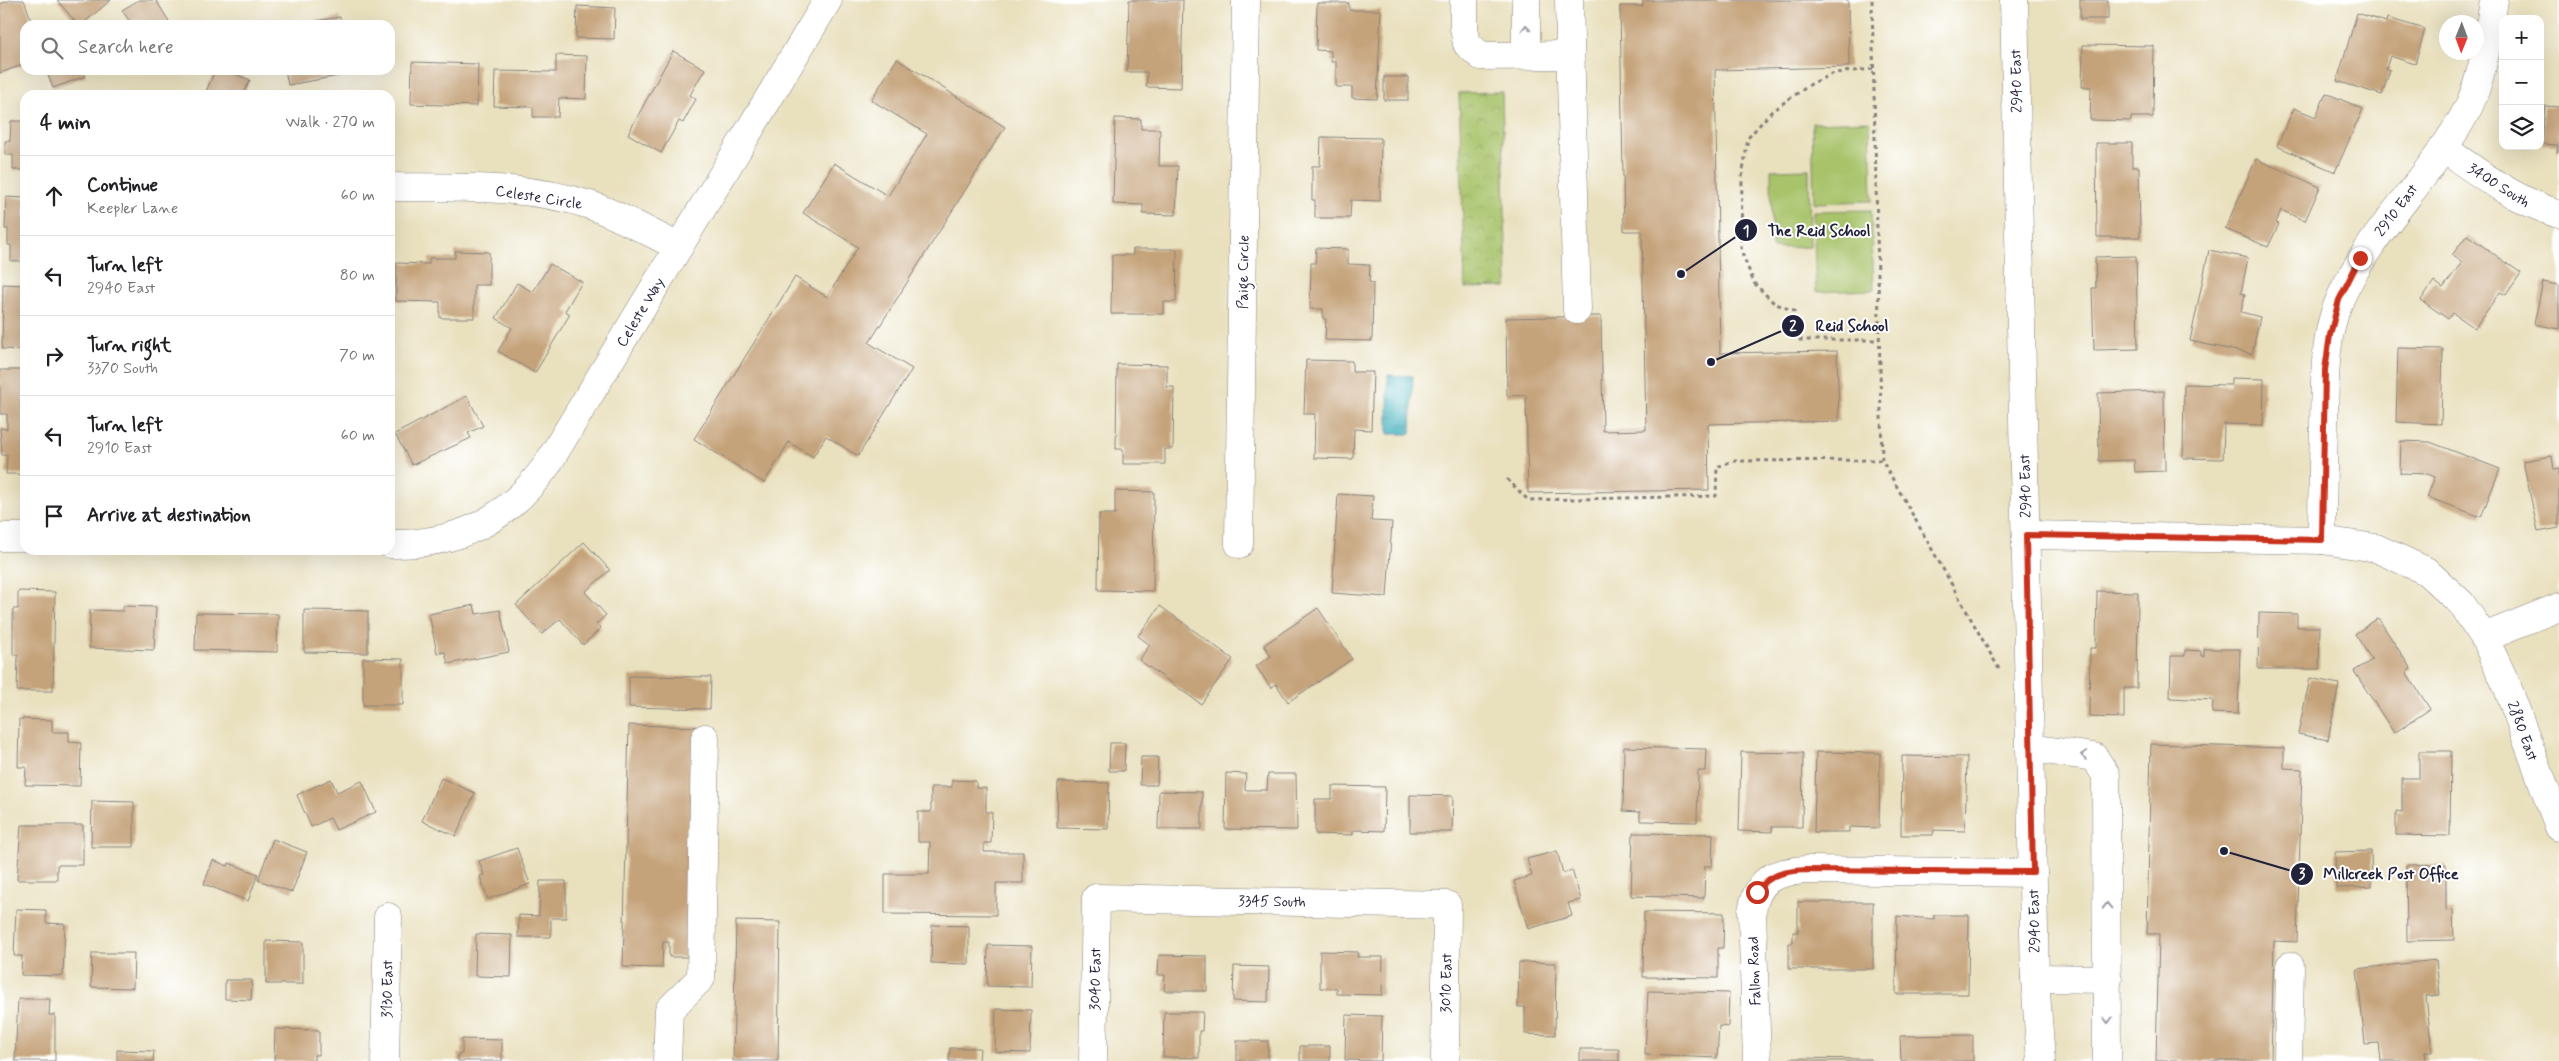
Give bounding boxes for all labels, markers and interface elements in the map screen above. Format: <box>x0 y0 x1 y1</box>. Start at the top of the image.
north arrow <box>2439 15 2484 60</box>
map controls <box>2499 15 2544 150</box>
button: + <box>2499 15 2544 60</box>
search box <box>20 20 395 75</box>
one-way arrow <box>1521 23 1531 31</box>
icon: search <box>38 34 66 62</box>
text: Search here <box>78 35 174 60</box>
street label: 2940 East <box>2006 48 2028 113</box>
button: − <box>2499 60 2544 105</box>
button: layers <box>2499 105 2544 150</box>
text: 4 min <box>40 109 91 137</box>
text: Walk · 270 m <box>286 112 375 133</box>
street label: 3400 South <box>2464 159 2533 213</box>
text: Continue <box>87 173 158 198</box>
street label: 2910 East <box>2370 180 2424 241</box>
street label: Celeste Circle <box>494 181 584 215</box>
icon: ahead <box>40 182 68 210</box>
text: 60 m <box>341 185 375 206</box>
text: Keepler Lane <box>87 198 178 219</box>
callout: The Reid School <box>1733 215 1880 246</box>
text: The Reid School <box>1767 221 1871 242</box>
text: 1 <box>1743 222 1749 242</box>
street label: Paige Circle <box>1233 234 1256 309</box>
route end <box>2349 247 2372 270</box>
text: Turn left <box>87 253 163 278</box>
icon: left <box>40 262 68 290</box>
text: 80 m <box>340 265 375 286</box>
street label: Celeste Way <box>612 274 670 351</box>
text: 2940 East <box>87 278 155 299</box>
callout: Reid School <box>1781 310 1899 341</box>
text: Reid School <box>1816 316 1888 337</box>
text: 2 <box>1789 317 1797 337</box>
text: Turn right <box>87 333 171 358</box>
icon: right <box>40 342 68 370</box>
text: 70 m <box>339 345 375 366</box>
text: 3370 South <box>87 358 158 379</box>
text: Turn left <box>87 413 163 438</box>
icon: left <box>40 422 68 450</box>
text: 60 m <box>341 425 375 446</box>
text: 2910 East <box>87 438 152 459</box>
street label: 2940 East <box>2015 453 2037 518</box>
icon: arrive <box>40 502 68 530</box>
text: Arrive at destination <box>87 503 251 528</box>
street label: 2880 East <box>2502 699 2542 765</box>
one-way arrow <box>2079 751 2088 761</box>
callout: Millcreek Post Office <box>2289 858 2468 889</box>
text: Millcreek Post Office <box>2323 864 2459 885</box>
text: 3 <box>2299 865 2306 885</box>
route start <box>1746 881 1769 904</box>
street label: 2940 East <box>2024 888 2046 953</box>
street label: 3345 South <box>1238 891 1306 913</box>
one-way arrow <box>2102 902 2113 910</box>
street label: Fallon Road <box>1744 936 1766 1006</box>
street label: 3040 East <box>1085 947 1107 1011</box>
street label: 3010 East <box>1436 952 1458 1013</box>
street label: 3130 East <box>377 959 399 1018</box>
one-way arrow <box>2102 1016 2113 1024</box>

